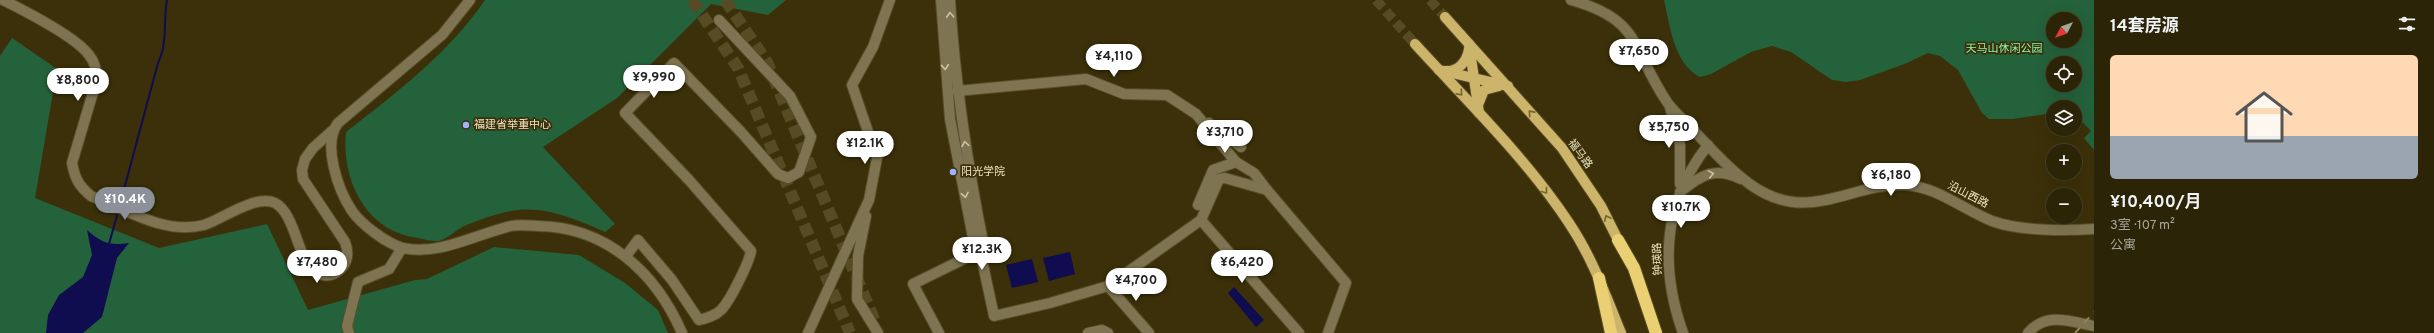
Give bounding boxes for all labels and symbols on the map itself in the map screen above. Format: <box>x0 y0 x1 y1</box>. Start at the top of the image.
one-way arrow <box>946 12 955 18</box>
north arrow <box>2046 12 2082 48</box>
pin: ¥7,650 <box>1606 39 1672 73</box>
park label: 天马山休闲公园 <box>1966 42 2043 56</box>
pin: ¥4,110 <box>1081 44 1147 78</box>
one-way arrow <box>940 64 949 70</box>
pin: ¥9,990 <box>621 65 687 99</box>
pin: ¥8,800 <box>45 68 111 102</box>
one-way arrow <box>1456 88 1463 96</box>
one-way arrow <box>1529 110 1536 118</box>
pin: ¥5,750 <box>1636 115 1702 149</box>
place label: 福建省举重中心 <box>474 118 551 132</box>
marker: 福建省举重中心 <box>461 120 471 130</box>
pin: ¥3,710 <box>1192 120 1258 154</box>
pin: ¥12.1K <box>832 131 898 165</box>
street label: 福马路 <box>1565 137 1595 171</box>
one-way arrow <box>961 141 970 147</box>
pin: ¥6,180 <box>1858 163 1924 197</box>
place label: 阳光学院 <box>961 165 1005 179</box>
marker: 阳光学院 <box>948 167 958 177</box>
one-way arrow <box>1707 170 1714 179</box>
street label: 沿山西路 <box>1945 179 1991 211</box>
pin: ¥10.4K <box>92 187 158 221</box>
one-way arrow <box>1541 187 1548 194</box>
one-way arrow <box>960 192 969 198</box>
pin: ¥10.7K <box>1648 195 1714 229</box>
one-way arrow <box>1604 215 1612 222</box>
pin: ¥12.3K <box>949 237 1015 271</box>
street label: 钟瑛路 <box>1650 242 1666 276</box>
pin: ¥7,480 <box>284 250 350 284</box>
pin: ¥6,420 <box>1209 250 1275 284</box>
pin: ¥4,700 <box>1103 268 1169 302</box>

